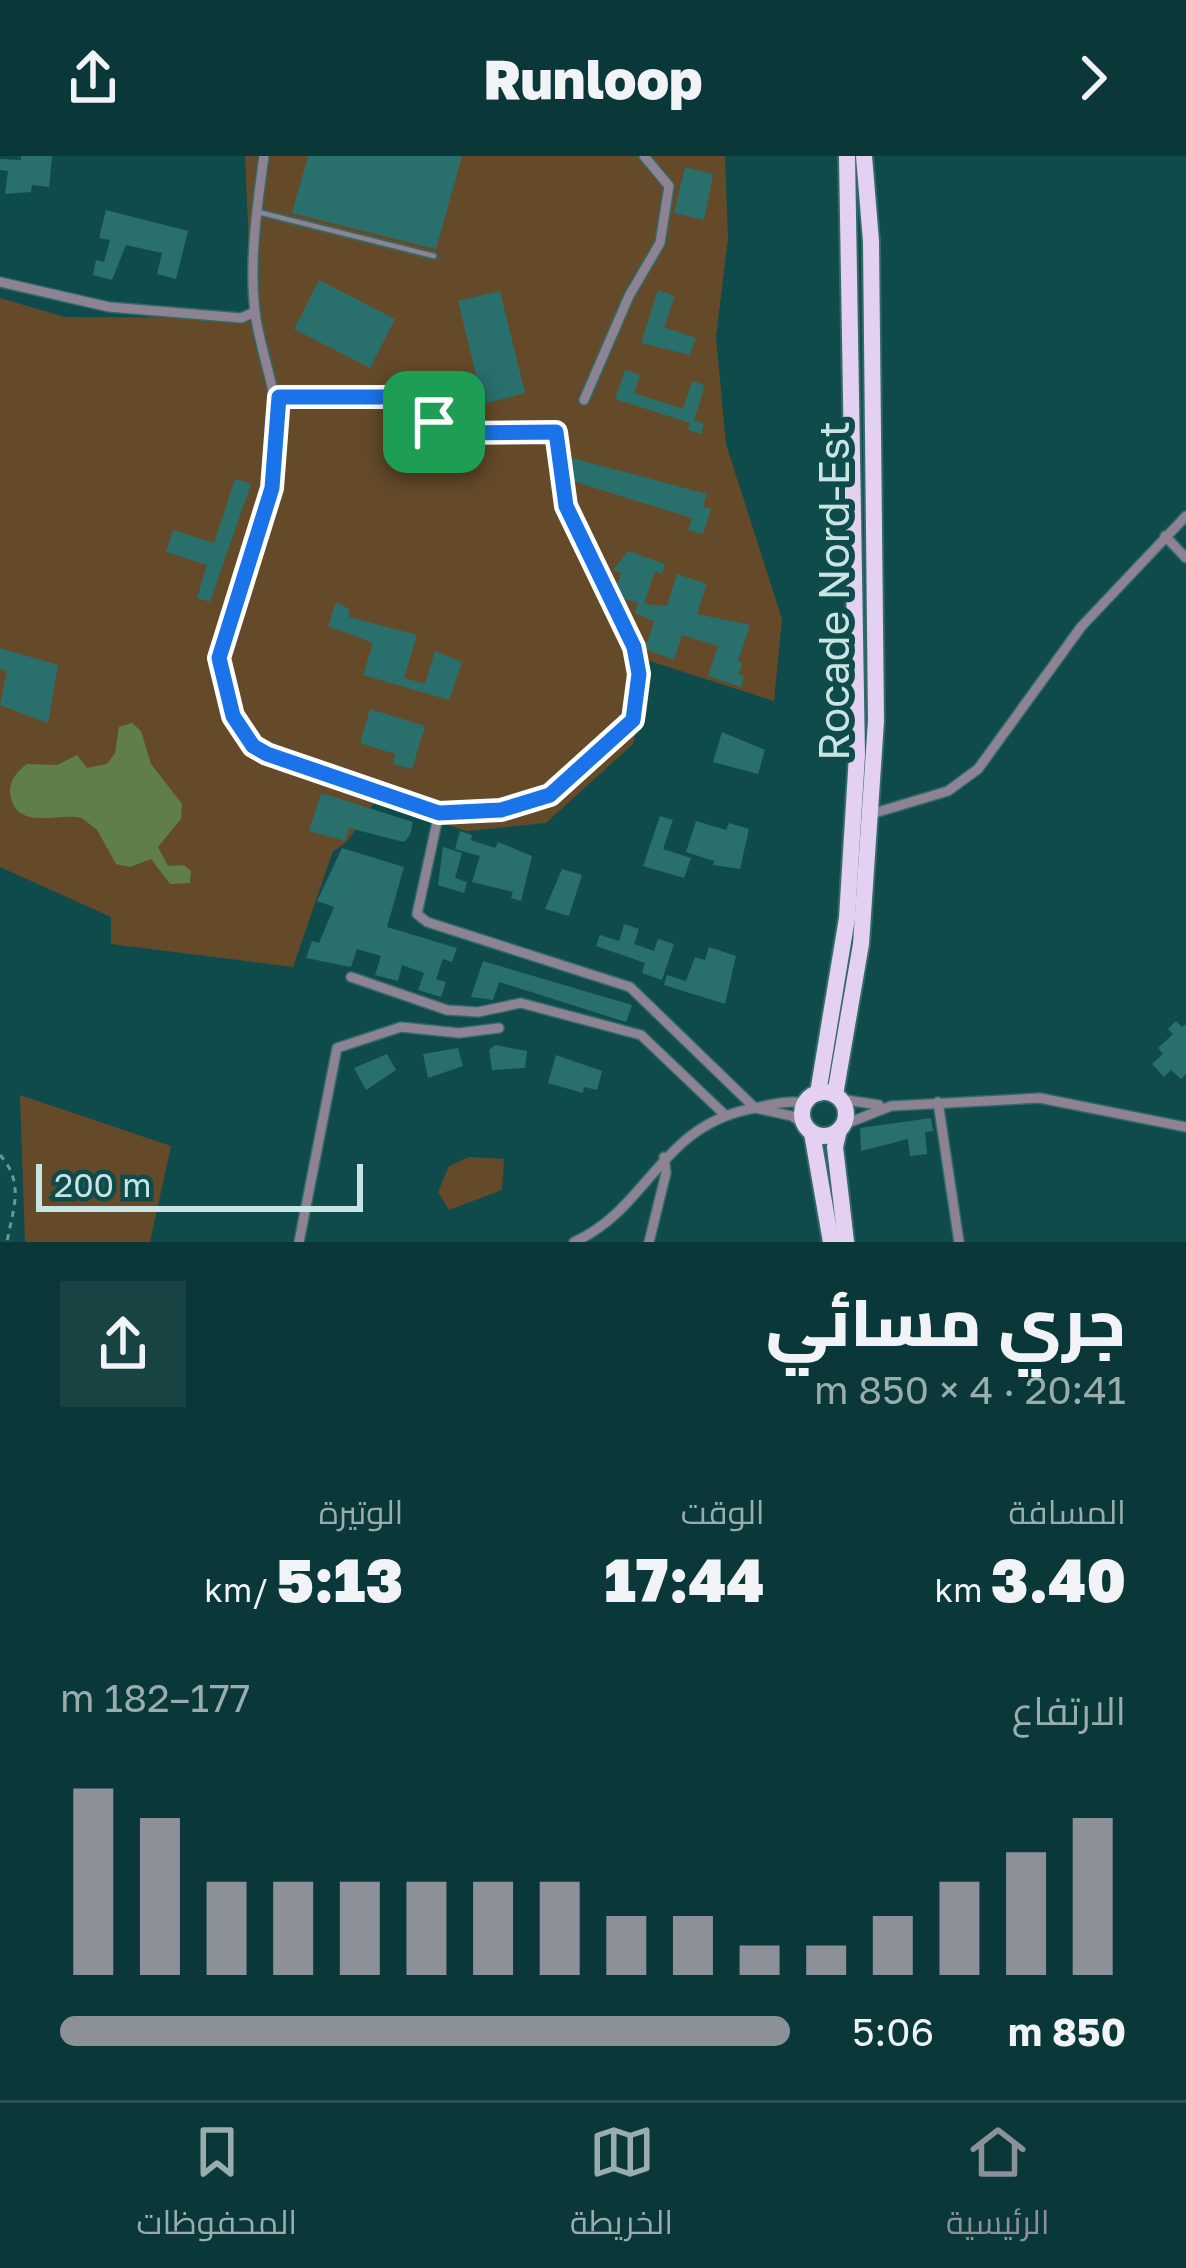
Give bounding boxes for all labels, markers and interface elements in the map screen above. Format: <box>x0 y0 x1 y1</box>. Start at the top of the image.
icon: share <box>60 45 126 111</box>
icon: forward <box>1060 45 1126 111</box>
text: Runloop <box>483 46 703 111</box>
pin <box>383 371 485 473</box>
icon: arrive <box>401 389 467 455</box>
street label: Rocade Nord-Est <box>808 421 858 761</box>
scale bar <box>36 1158 363 1211</box>
text: 200 m <box>54 1165 152 1204</box>
button: share <box>60 1281 186 1407</box>
text: جري مسائي <box>766 1281 1126 1361</box>
text: 20:41 · 4 × 850 m <box>814 1366 1126 1413</box>
text: الوتيرة <box>319 1492 403 1531</box>
text: الوقت <box>681 1492 765 1531</box>
text: المسافة <box>1009 1492 1126 1531</box>
text: 5:13 <box>276 1543 403 1615</box>
text: 17:44 <box>604 1543 765 1615</box>
text: 3.40 <box>991 1543 1126 1615</box>
text: /km <box>204 1570 276 1609</box>
text: km <box>935 1570 991 1609</box>
text: 177–182 m <box>60 1674 251 1721</box>
text: الارتفاع <box>1012 1687 1126 1734</box>
text: 5:06 <box>852 2008 934 2055</box>
text: 850 m <box>1008 2008 1126 2055</box>
tab: المحفوظات <box>137 2119 297 2253</box>
tab: الخريطة <box>570 2119 673 2253</box>
tab: الرئيسية <box>946 2119 1050 2253</box>

